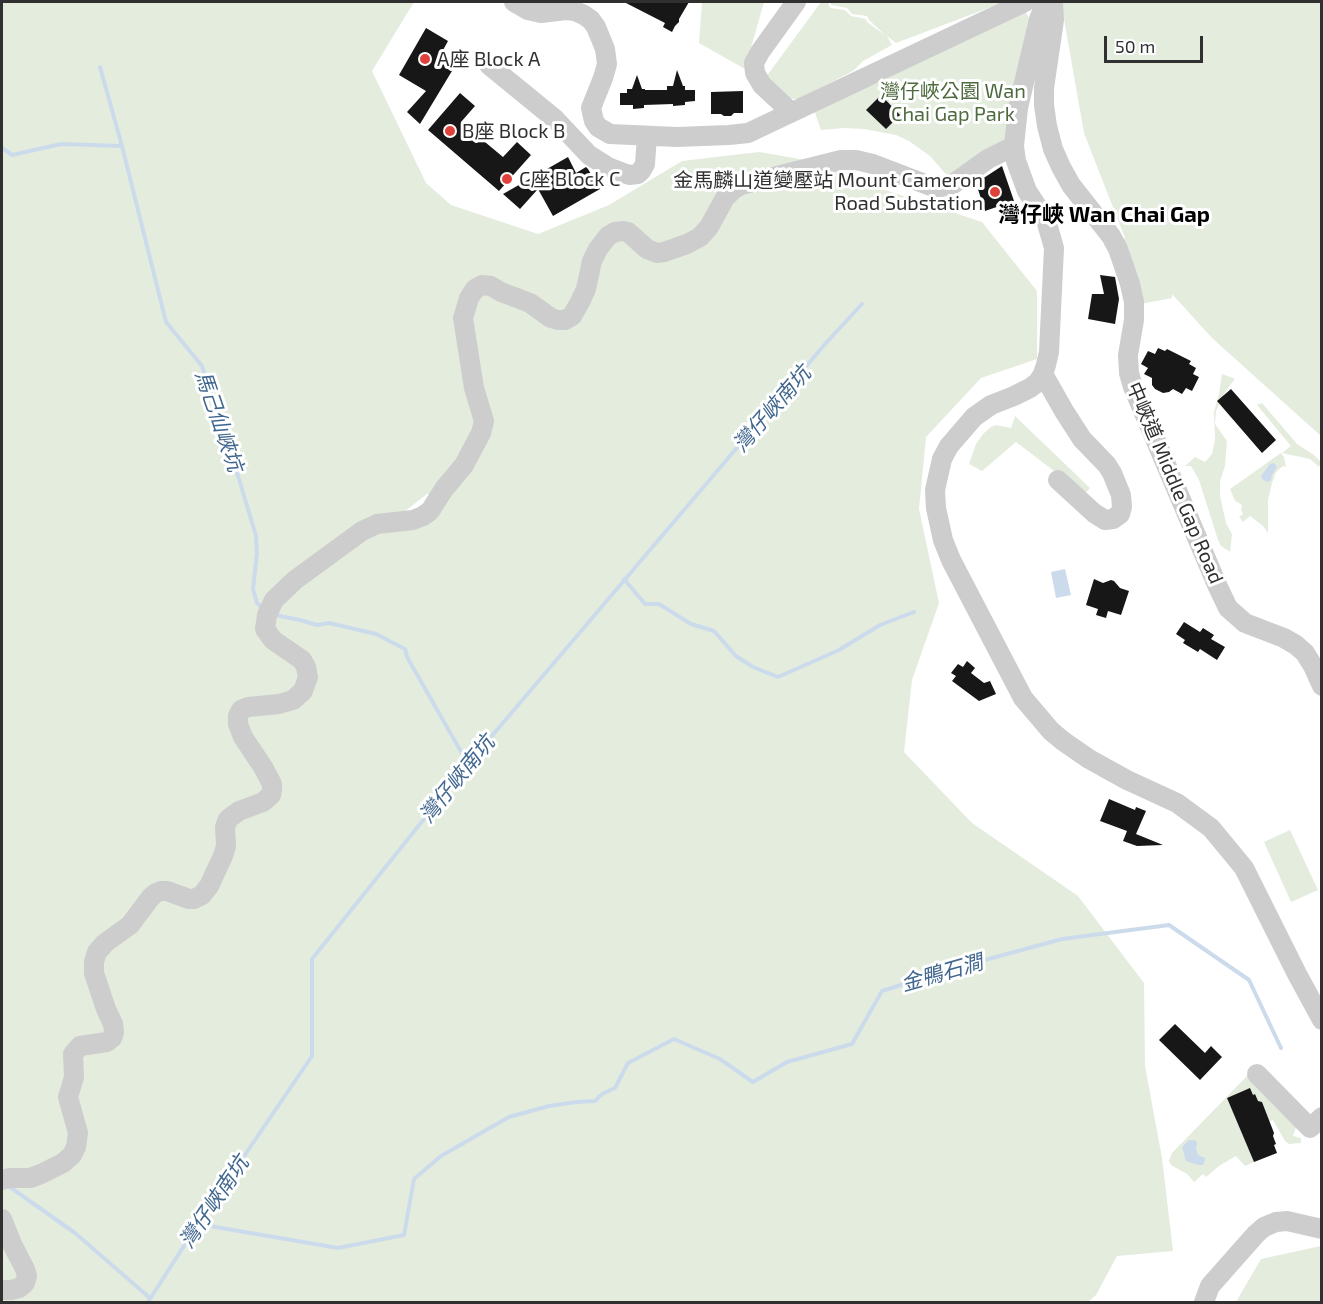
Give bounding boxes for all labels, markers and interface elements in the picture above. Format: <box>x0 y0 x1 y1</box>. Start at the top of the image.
scale bar <box>1107 24 1206 62</box>
text: 50 m <box>1115 35 1155 57</box>
place label: A座 Block A <box>437 47 540 71</box>
marker: A座 Block A <box>418 52 432 66</box>
park label: 灣仔峽公園 Wan Chai Gap Park <box>880 79 1026 126</box>
place label: B座 Block B <box>462 119 565 143</box>
marker: B座 Block B <box>443 124 457 138</box>
place label: C座 Block C <box>519 167 620 191</box>
place label: 金馬麟山道變壓站 Mount Cameron Road Substation <box>673 168 983 215</box>
marker: C座 Block C <box>500 172 514 186</box>
marker: 金馬麟山道變壓站 Mount Cameron Road Substation <box>988 185 1002 199</box>
district label: 灣仔峽 Wan Chai Gap <box>998 202 1210 228</box>
water label: 灣仔峽南坑 <box>728 361 816 457</box>
water label: 馬己仙峽坑 <box>190 367 248 475</box>
street label: 中峽道 Middle Gap Road <box>1122 379 1228 587</box>
water label: 灣仔峽南坑 <box>414 730 500 828</box>
water label: 金鴨石澗 <box>898 949 986 997</box>
water label: 灣仔峽南坑 <box>174 1151 254 1253</box>

